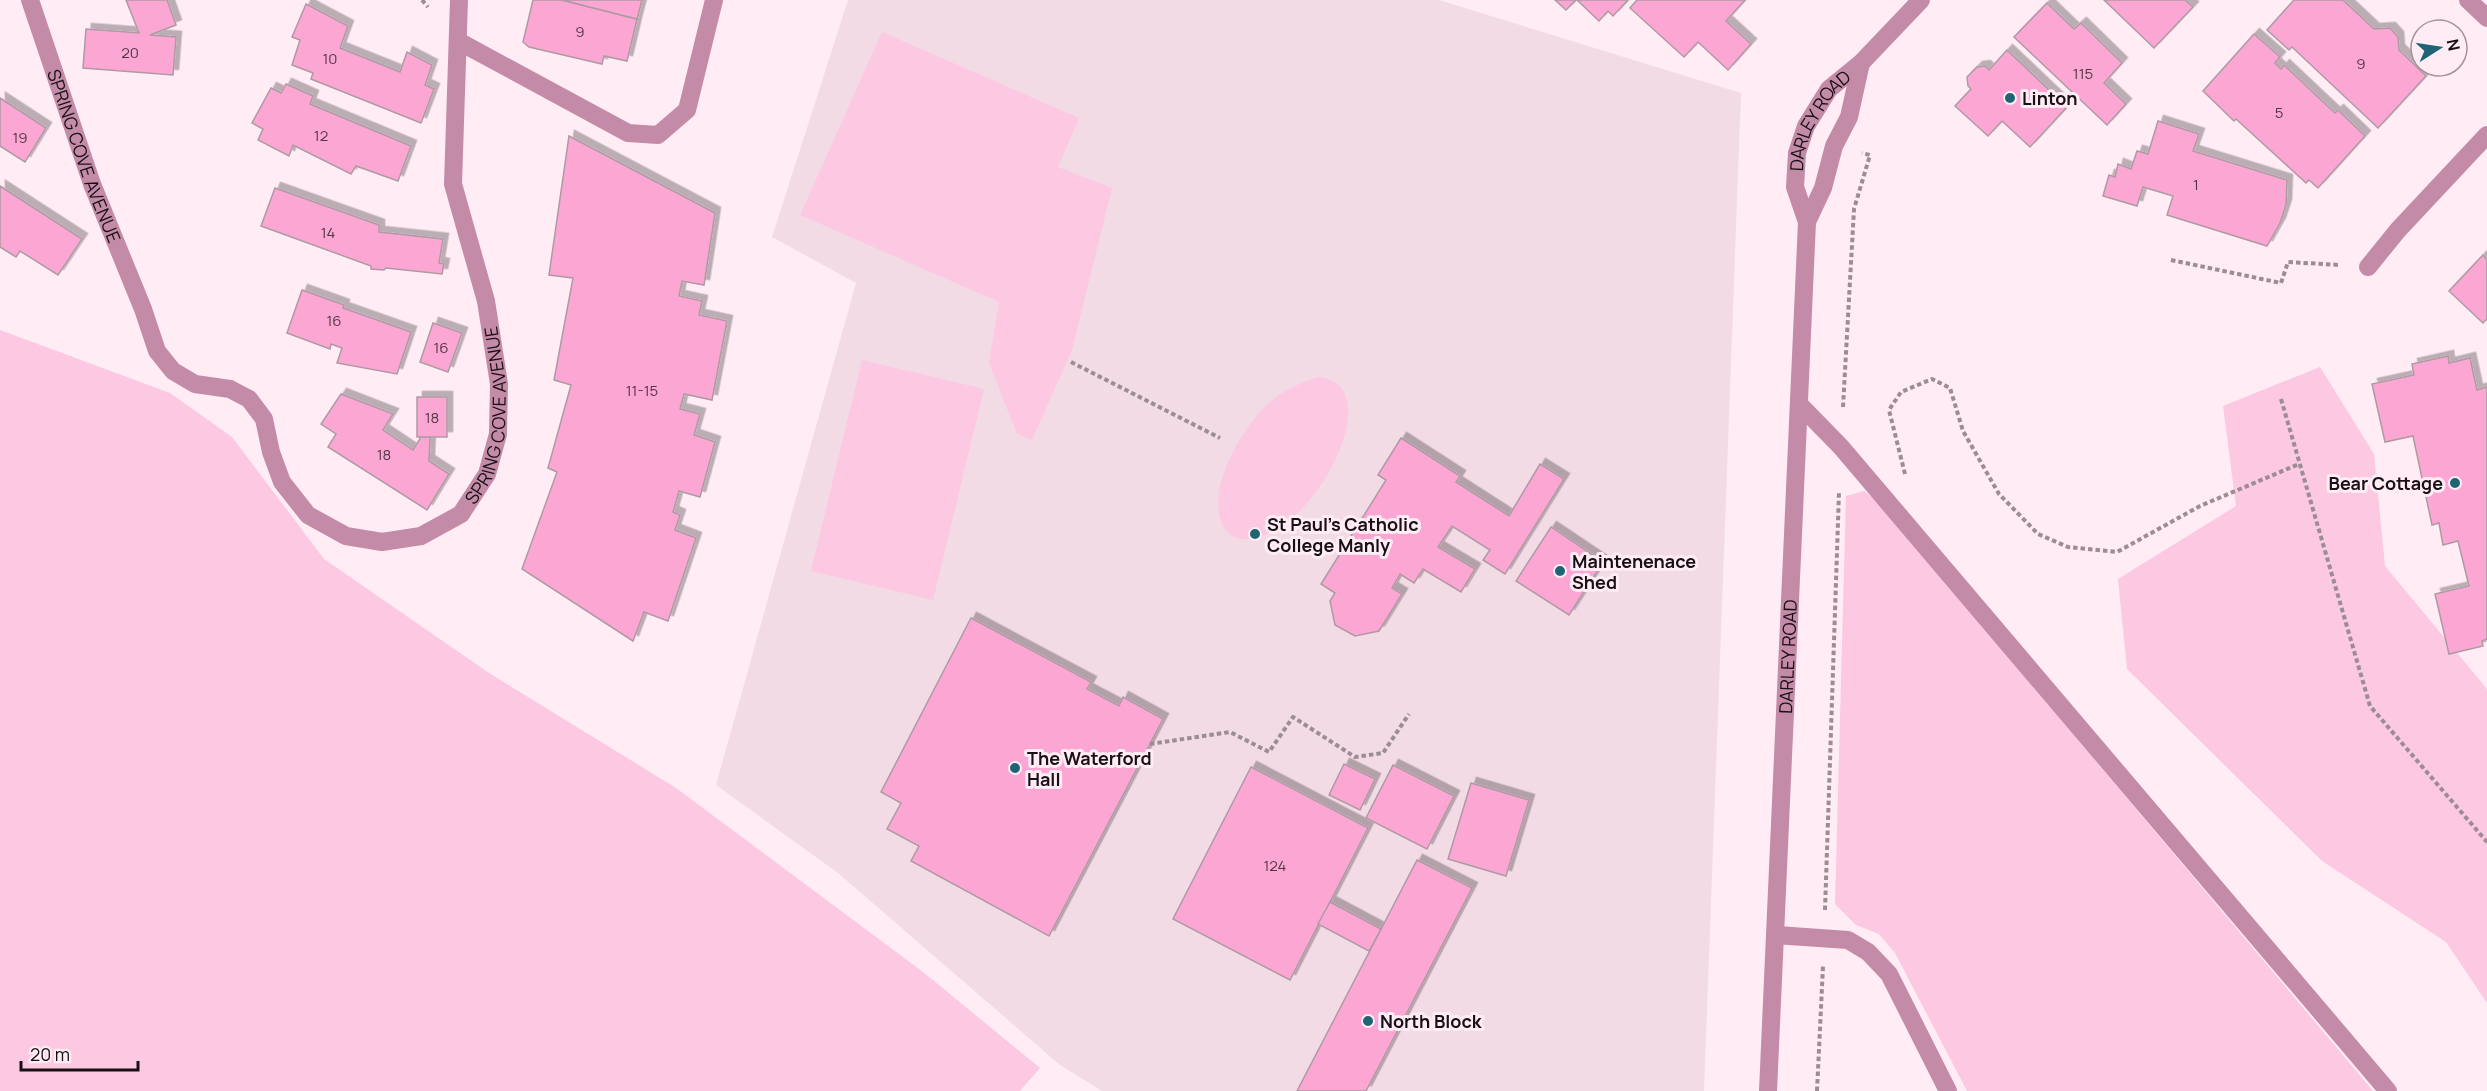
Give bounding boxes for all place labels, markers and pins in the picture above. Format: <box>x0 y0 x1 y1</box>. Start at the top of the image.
place label: Linton <box>2022 86 2078 110</box>
marker: Linton <box>2003 91 2017 105</box>
place label: Bear Cottage <box>2329 471 2443 495</box>
marker: Bear Cottage <box>2448 476 2462 490</box>
place label: St Paul's Catholic College Manly <box>1267 512 1419 557</box>
marker: St Paul's Catholic College Manly <box>1248 527 1262 541</box>
place label: Maintenenace Shed <box>1572 549 1696 594</box>
marker: Maintenenace Shed <box>1553 564 1567 578</box>
place label: The Waterford Hall <box>1027 746 1152 791</box>
marker: The Waterford Hall <box>1008 761 1022 775</box>
place label: North Block <box>1380 1009 1483 1033</box>
marker: North Block <box>1361 1014 1375 1028</box>

